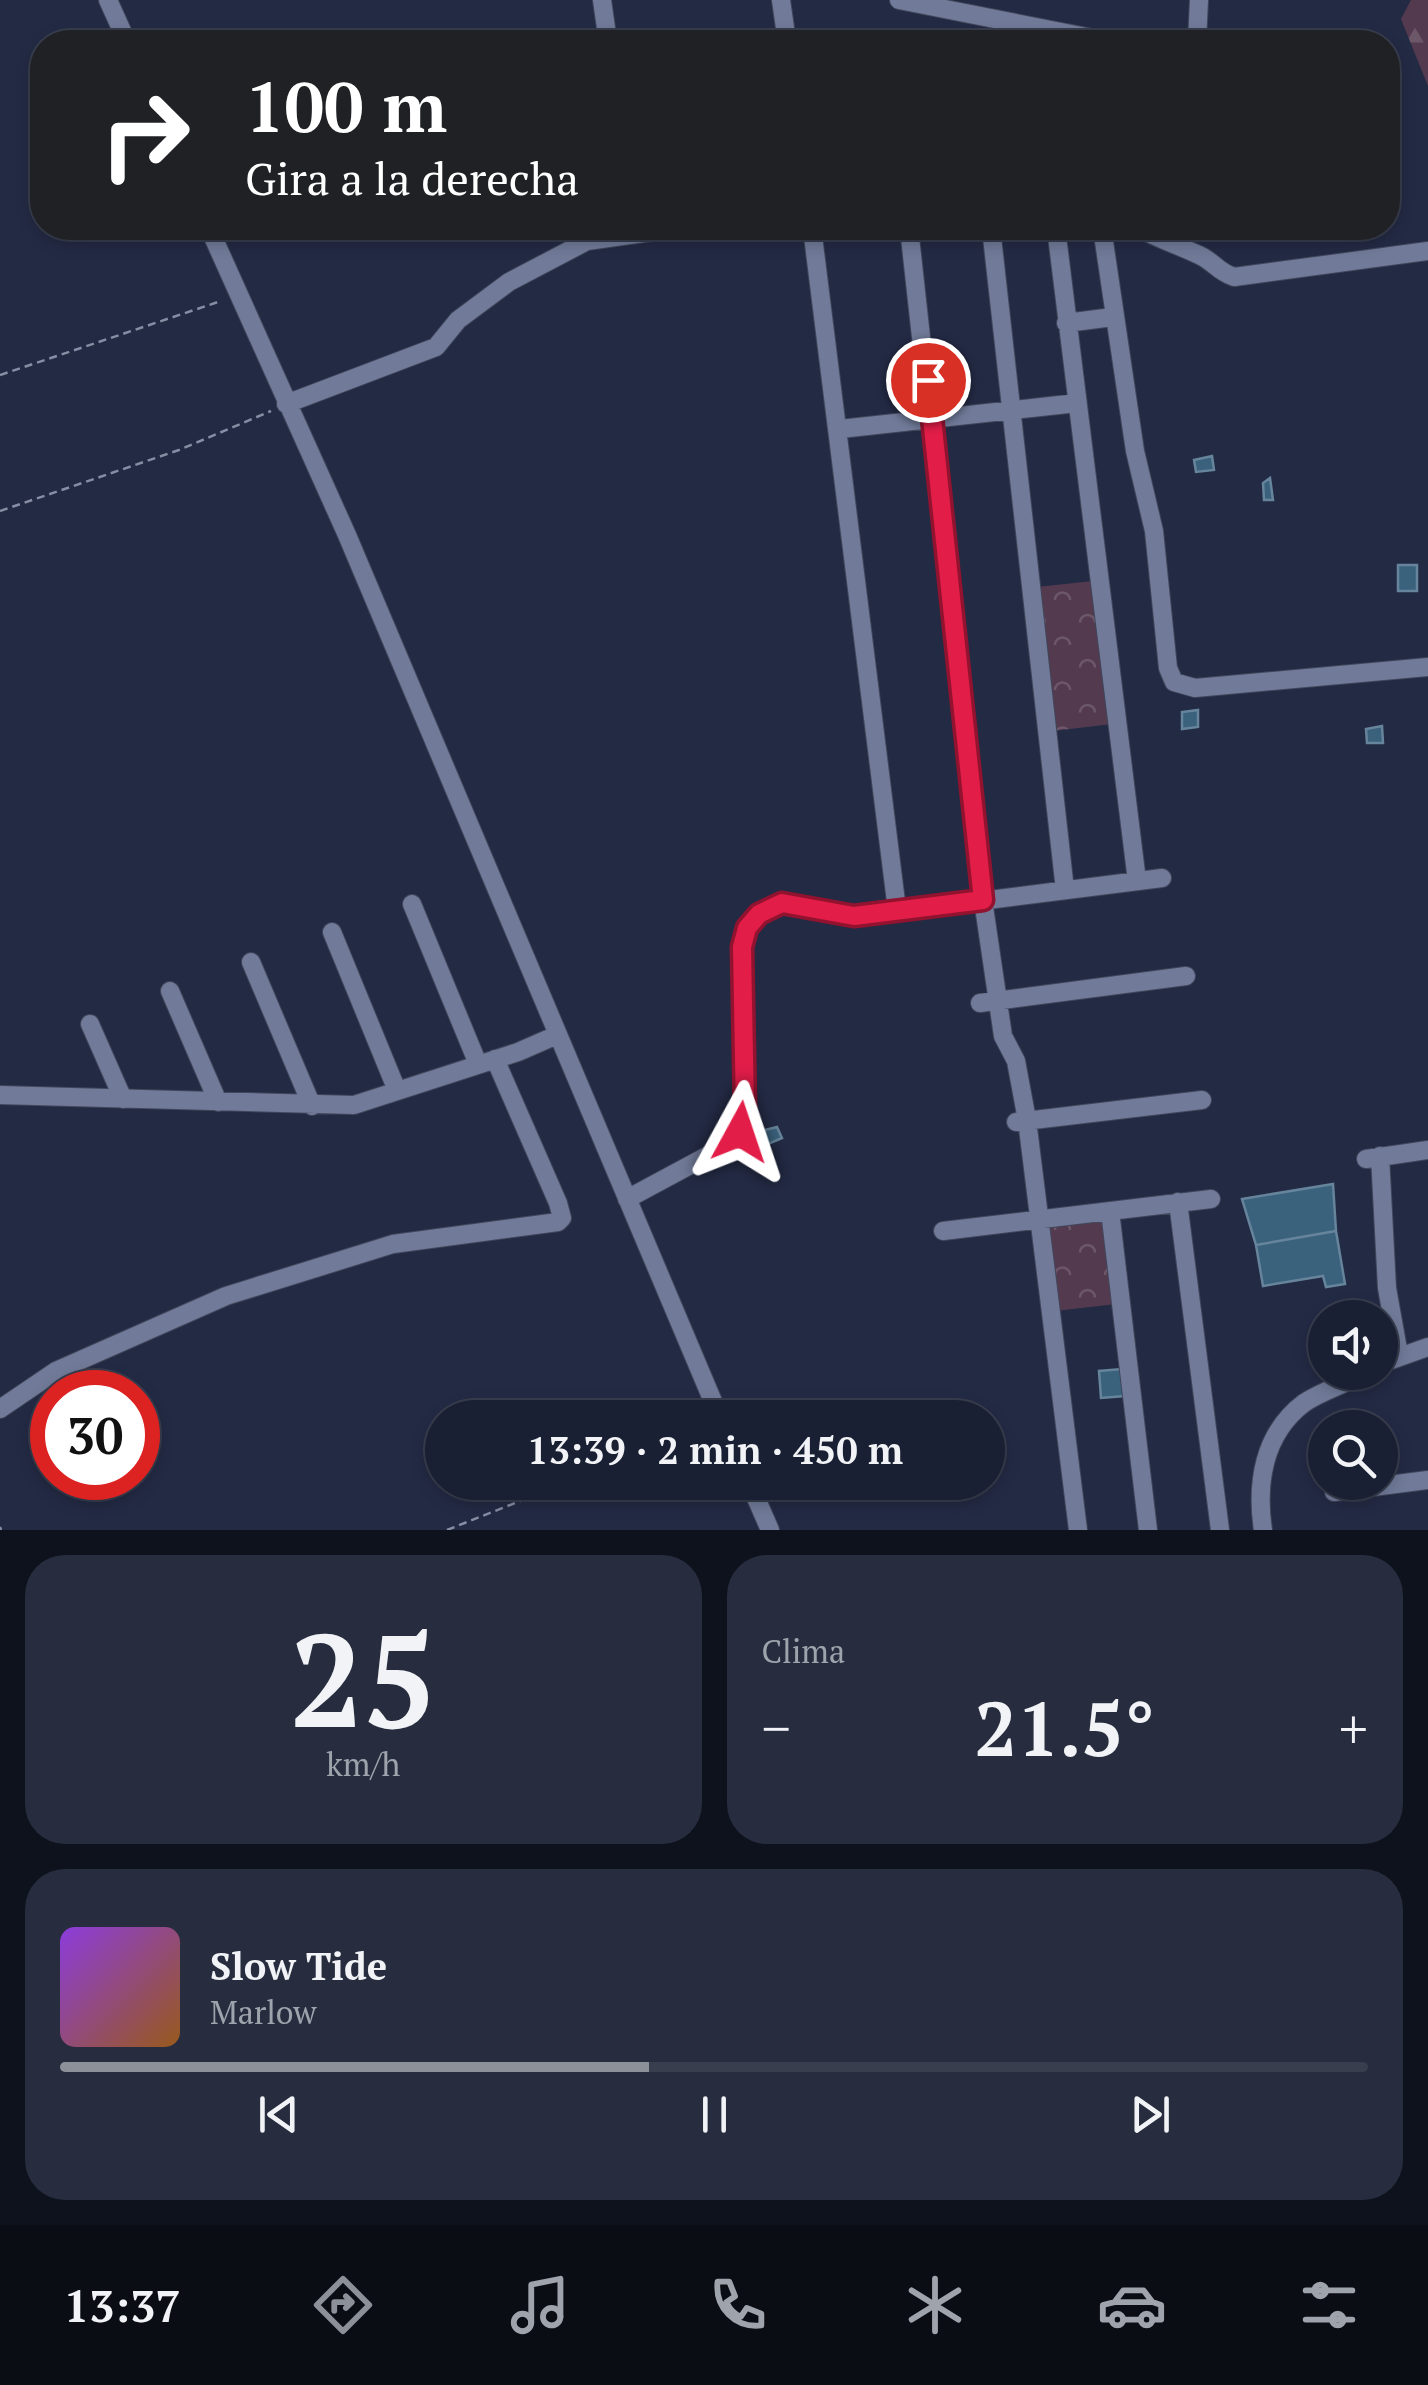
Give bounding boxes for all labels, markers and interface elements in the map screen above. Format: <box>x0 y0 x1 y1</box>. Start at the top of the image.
text: 100 m <box>245 59 447 152</box>
icon: right <box>80 70 210 200</box>
text: Gira a la derecha <box>245 148 579 208</box>
pin <box>886 338 971 423</box>
icon: arrive <box>901 353 956 408</box>
position arrow <box>688 1080 792 1184</box>
map controls <box>1308 1300 1398 1500</box>
button: sound <box>1308 1300 1398 1390</box>
speed limit sign: 30 <box>30 1370 160 1500</box>
button: search <box>1308 1410 1398 1500</box>
text: 13:39 · 2 min · 450 m <box>527 1425 903 1475</box>
text: 25 <box>290 1592 437 1764</box>
text: Clima <box>762 1630 845 1672</box>
text: 21.5° <box>975 1678 1155 1777</box>
text: − <box>762 1691 791 1764</box>
text: + <box>1339 1691 1368 1764</box>
text: km/h <box>326 1743 400 1785</box>
text: Slow Tide <box>210 1941 387 1991</box>
text: Marlow <box>210 1991 316 2033</box>
icon: previous <box>251 2087 306 2142</box>
icon: pause <box>687 2087 742 2142</box>
icon: next <box>1123 2087 1178 2142</box>
icon: directions <box>308 2270 378 2340</box>
icon: music <box>505 2270 575 2340</box>
icon: phone <box>703 2270 773 2340</box>
icon: climate <box>900 2270 970 2340</box>
icon: car <box>1097 2270 1167 2340</box>
icon: filters <box>1294 2270 1364 2340</box>
text: 13:37 <box>64 2275 181 2335</box>

